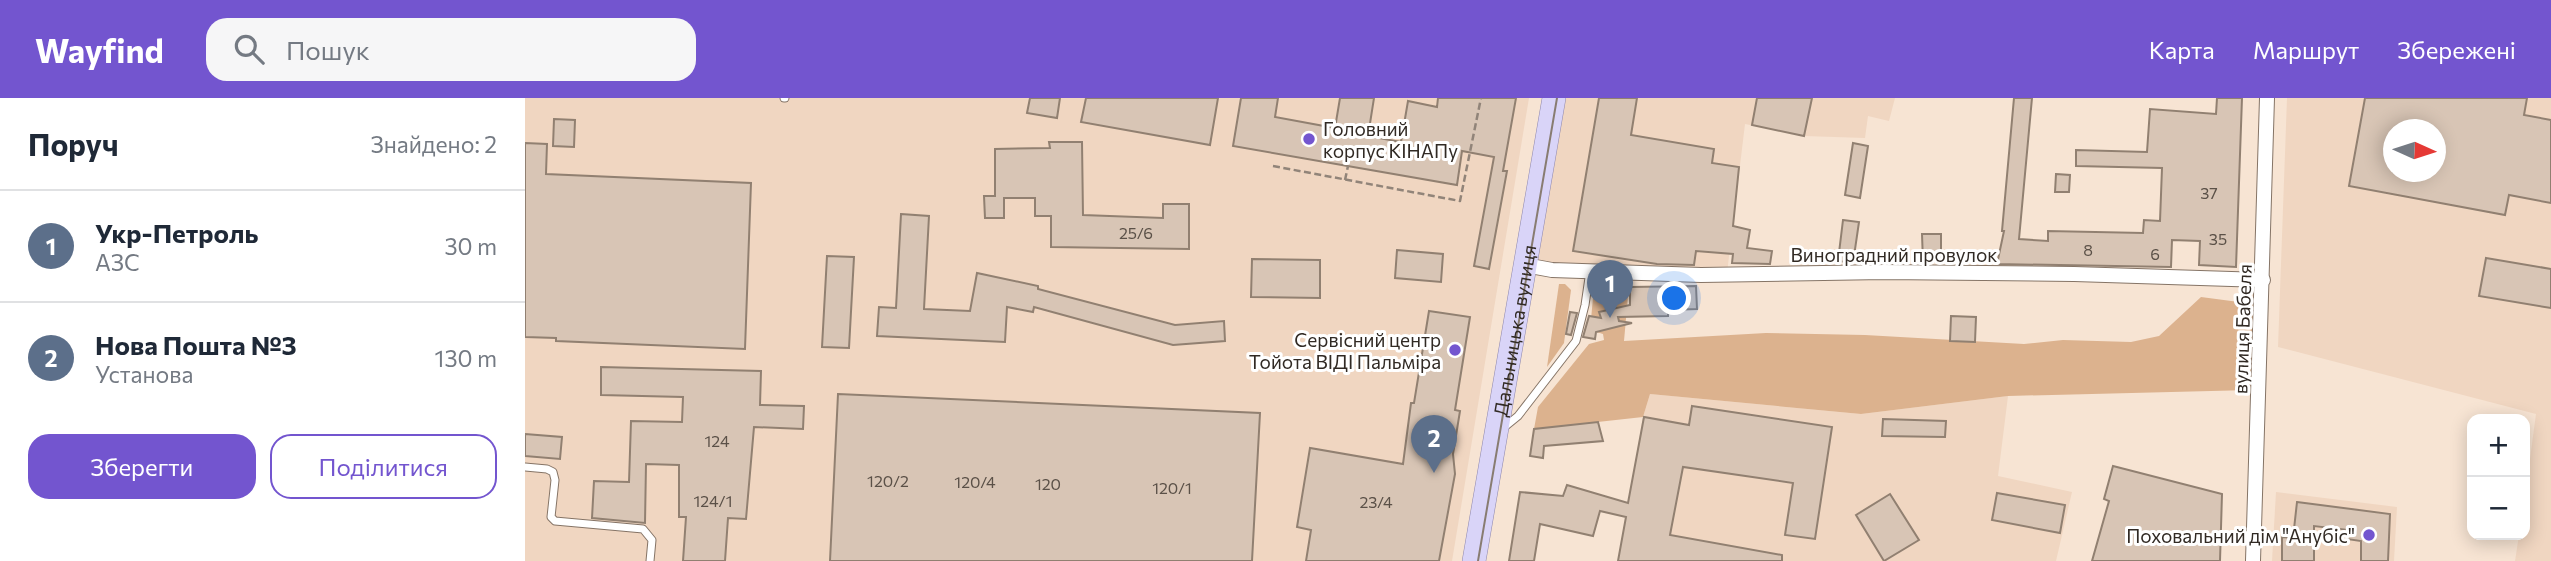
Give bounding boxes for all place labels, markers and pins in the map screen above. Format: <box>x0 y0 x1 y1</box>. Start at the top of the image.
place label: Головний корпус КІНАПу <box>1323 117 1458 162</box>
marker: Головний корпус КІНАПу <box>1301 131 1317 147</box>
pin: 1 <box>1587 260 1633 318</box>
place label: Сервісний центр Тойота ВІДІ Пальміра <box>1249 328 1441 373</box>
marker: Сервісний центр Тойота ВІДІ Пальміра <box>1447 342 1463 358</box>
pin: 2 <box>1411 415 1457 473</box>
place label: Поховальний дім "Анубіс" <box>2126 524 2355 547</box>
marker: Поховальний дім "Анубіс" <box>2361 527 2377 543</box>

